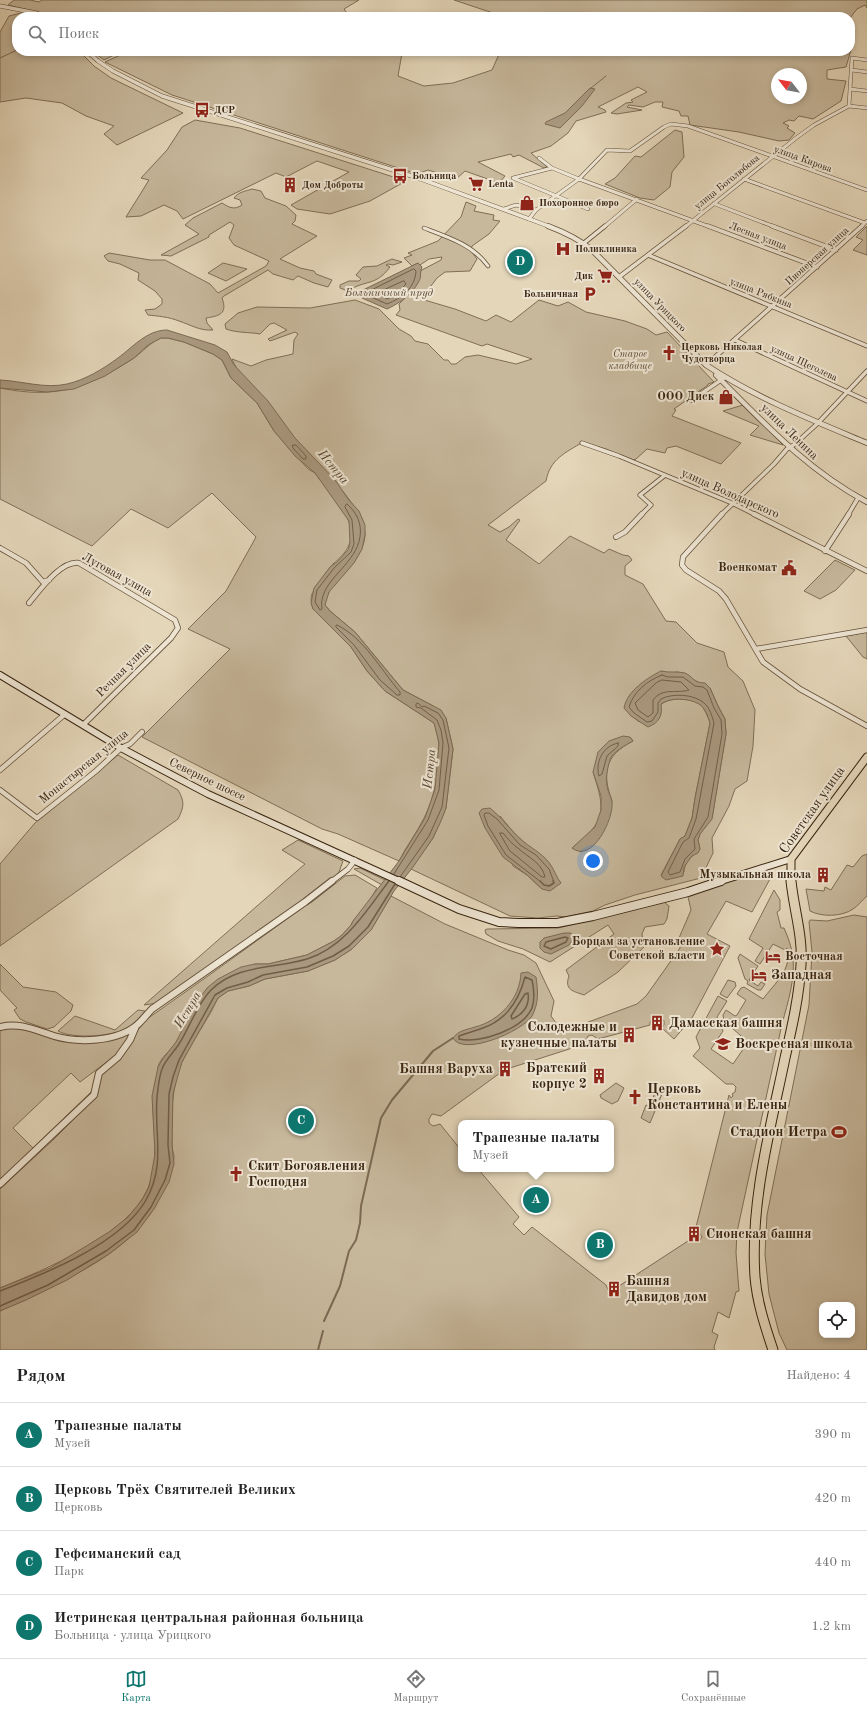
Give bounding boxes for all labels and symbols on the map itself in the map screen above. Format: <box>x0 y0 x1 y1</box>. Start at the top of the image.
north arrow <box>771 68 807 104</box>
bus stop icon: ДСР <box>193 101 211 119</box>
place label: ДСР <box>214 105 235 115</box>
street label: улица Кирова <box>773 144 833 174</box>
street label: улица Боголюбова <box>693 153 761 211</box>
bus stop icon: Больница <box>391 167 409 185</box>
place label: Больница <box>412 171 456 181</box>
supermarket icon: Lenta <box>467 175 485 193</box>
building icon: Дом Доброты <box>281 176 299 194</box>
place label: Lenta <box>488 179 514 189</box>
place label: Дом Доброты <box>302 180 363 190</box>
shop icon: Похоронное бюро <box>518 194 536 212</box>
place label: Похоронное бюро <box>539 198 619 208</box>
street label: Лесная улица <box>728 220 788 252</box>
street label: Пионерская улица <box>783 225 851 287</box>
hospital icon: Поликлиника <box>554 240 572 258</box>
place label: Поликлиника <box>575 244 637 254</box>
pin: D <box>507 247 533 277</box>
supermarket icon: Дик <box>596 267 614 285</box>
place label: Дик <box>575 271 594 281</box>
street label: улица Урицкого <box>632 276 688 334</box>
street label: улица Рябкина <box>728 276 794 310</box>
parking icon: Больничная <box>581 285 599 303</box>
water label: Больничный пруд <box>344 288 434 299</box>
place label: Больничная <box>523 289 578 299</box>
place label: Церковь Николая Чудотворца <box>681 342 762 364</box>
street label: улица Щеголева <box>769 343 839 383</box>
church icon: Церковь Николая Чудотворца <box>660 344 678 362</box>
park label: Старое кладбище <box>608 349 652 372</box>
shop icon: ООО Диск <box>717 388 735 406</box>
place label: ООО Диск <box>657 391 715 403</box>
street label: улица Ленина <box>758 402 820 462</box>
water label: Истра <box>314 447 351 487</box>
street label: улица Володарского <box>679 467 781 521</box>
street label: Луговая улица <box>80 551 154 599</box>
public building icon: Военкомат <box>780 559 798 577</box>
place label: Военкомат <box>718 562 777 574</box>
street label: Речная улица <box>94 640 154 700</box>
street label: Монастырская улица <box>37 728 131 806</box>
water label: Истра <box>421 748 439 791</box>
street label: Северное шоссе <box>167 756 248 804</box>
street label: Советская улица <box>777 764 847 856</box>
your location <box>583 851 603 871</box>
building icon: Музыкальная школа <box>814 866 832 884</box>
place label: Музыкальная школа <box>699 869 811 881</box>
place label: Борцам за установление Советской власти <box>572 936 705 962</box>
place icon: Борцам за установление Советской власти <box>708 940 726 958</box>
hotel icon: Восточная <box>764 948 782 966</box>
place label: Восточная <box>785 951 843 963</box>
hotel icon: Западная <box>750 966 768 984</box>
place label: Западная <box>771 968 832 982</box>
water label: Истра <box>172 989 204 1032</box>
building icon: Дамасская башня <box>648 1014 666 1032</box>
place label: Дамасская башня <box>669 1016 782 1030</box>
place label: Солодежные и кузнечные палаты <box>501 1020 617 1050</box>
building icon: Солодежные и кузнечные палаты <box>620 1026 638 1044</box>
school or university icon: Воскресная школа <box>714 1035 732 1053</box>
place label: Воскресная школа <box>735 1037 853 1051</box>
building icon: Башня Варуха <box>496 1060 514 1078</box>
place label: Братский корпус 2 <box>526 1061 587 1091</box>
place label: Башня Варуха <box>399 1062 493 1076</box>
building icon: Братский корпус 2 <box>590 1067 608 1085</box>
place label: Церковь Константина и Елены <box>647 1082 788 1112</box>
church icon: Церковь Константина и Елены <box>626 1088 644 1106</box>
pin: C <box>288 1106 314 1136</box>
sports icon: Стадион Истра <box>830 1123 848 1141</box>
place label: Стадион Истра <box>730 1125 827 1139</box>
place label: Скит Богоявления Господня <box>248 1159 365 1189</box>
church icon: Скит Богоявления Господня <box>227 1165 245 1183</box>
pin: A <box>523 1185 549 1215</box>
building icon: Сионская башня <box>685 1225 703 1243</box>
place label: Сионская башня <box>706 1227 811 1241</box>
pin: B <box>587 1230 613 1260</box>
place label: Башня Давидов дом <box>626 1274 707 1304</box>
building icon: Башня Давидов дом <box>605 1280 623 1298</box>

